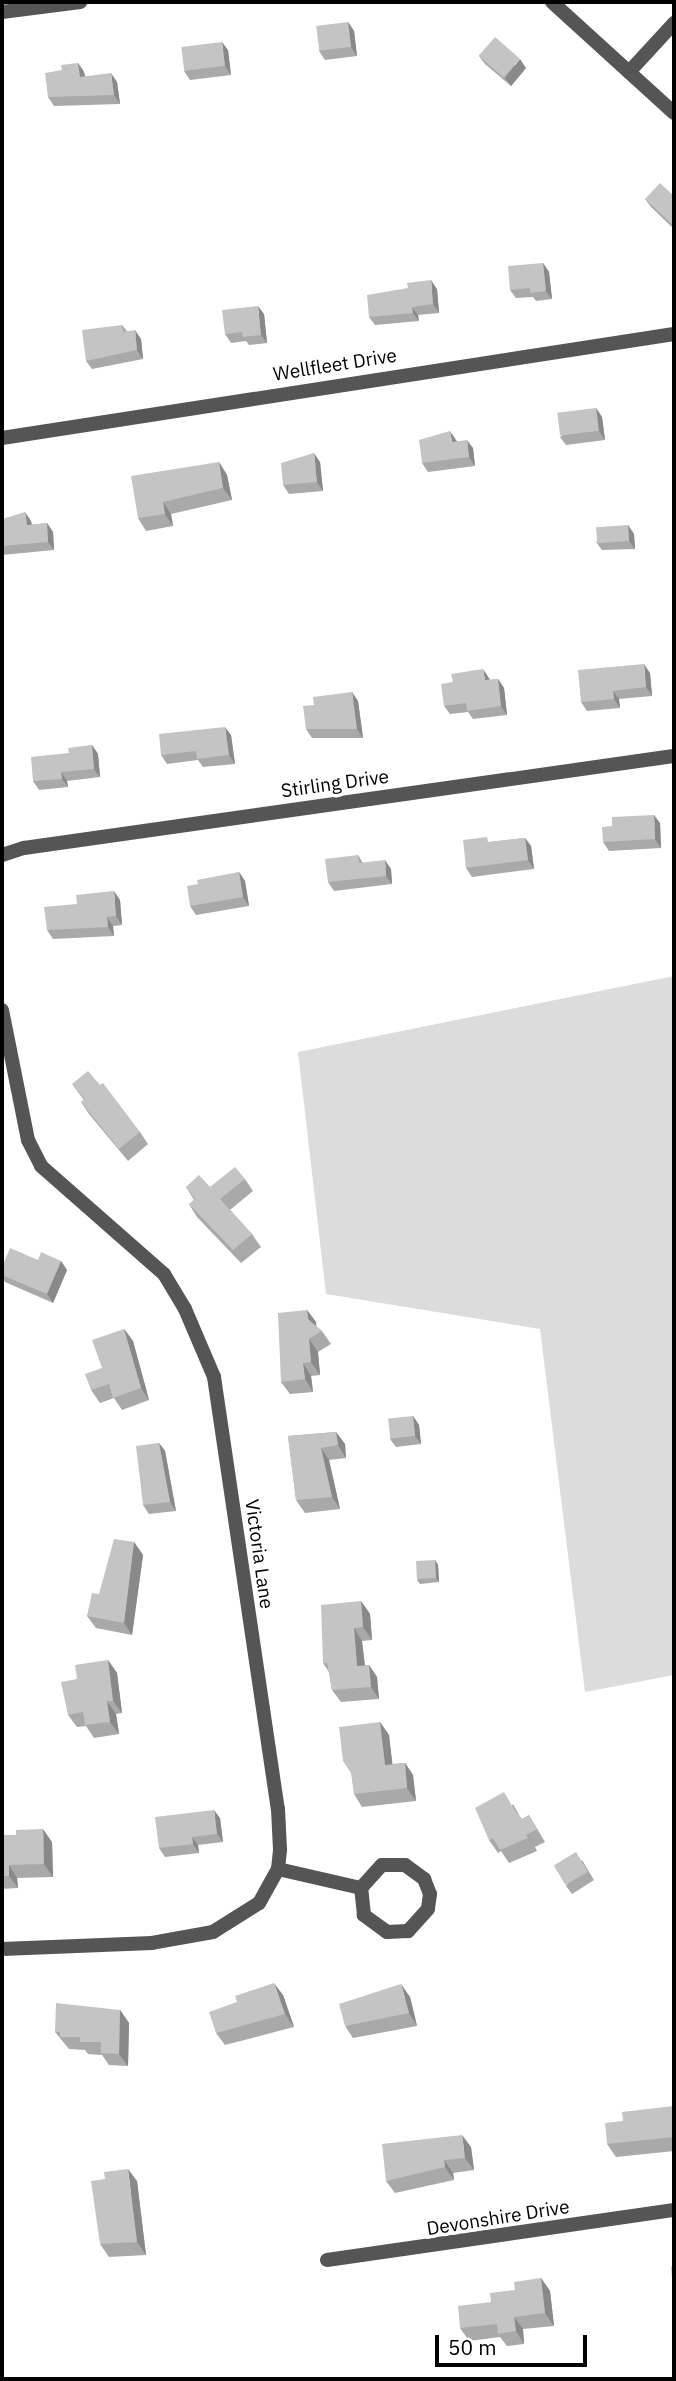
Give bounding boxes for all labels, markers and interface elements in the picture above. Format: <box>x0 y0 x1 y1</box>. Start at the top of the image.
street label: Wellfleet Drive <box>272 344 398 386</box>
street label: Stirling Drive <box>280 765 390 803</box>
street label: Victoria Lane <box>240 1498 278 1610</box>
street label: Devonshire Drive <box>425 2195 571 2241</box>
scale bar <box>438 2322 590 2366</box>
text: 50 m <box>448 2333 497 2361</box>

